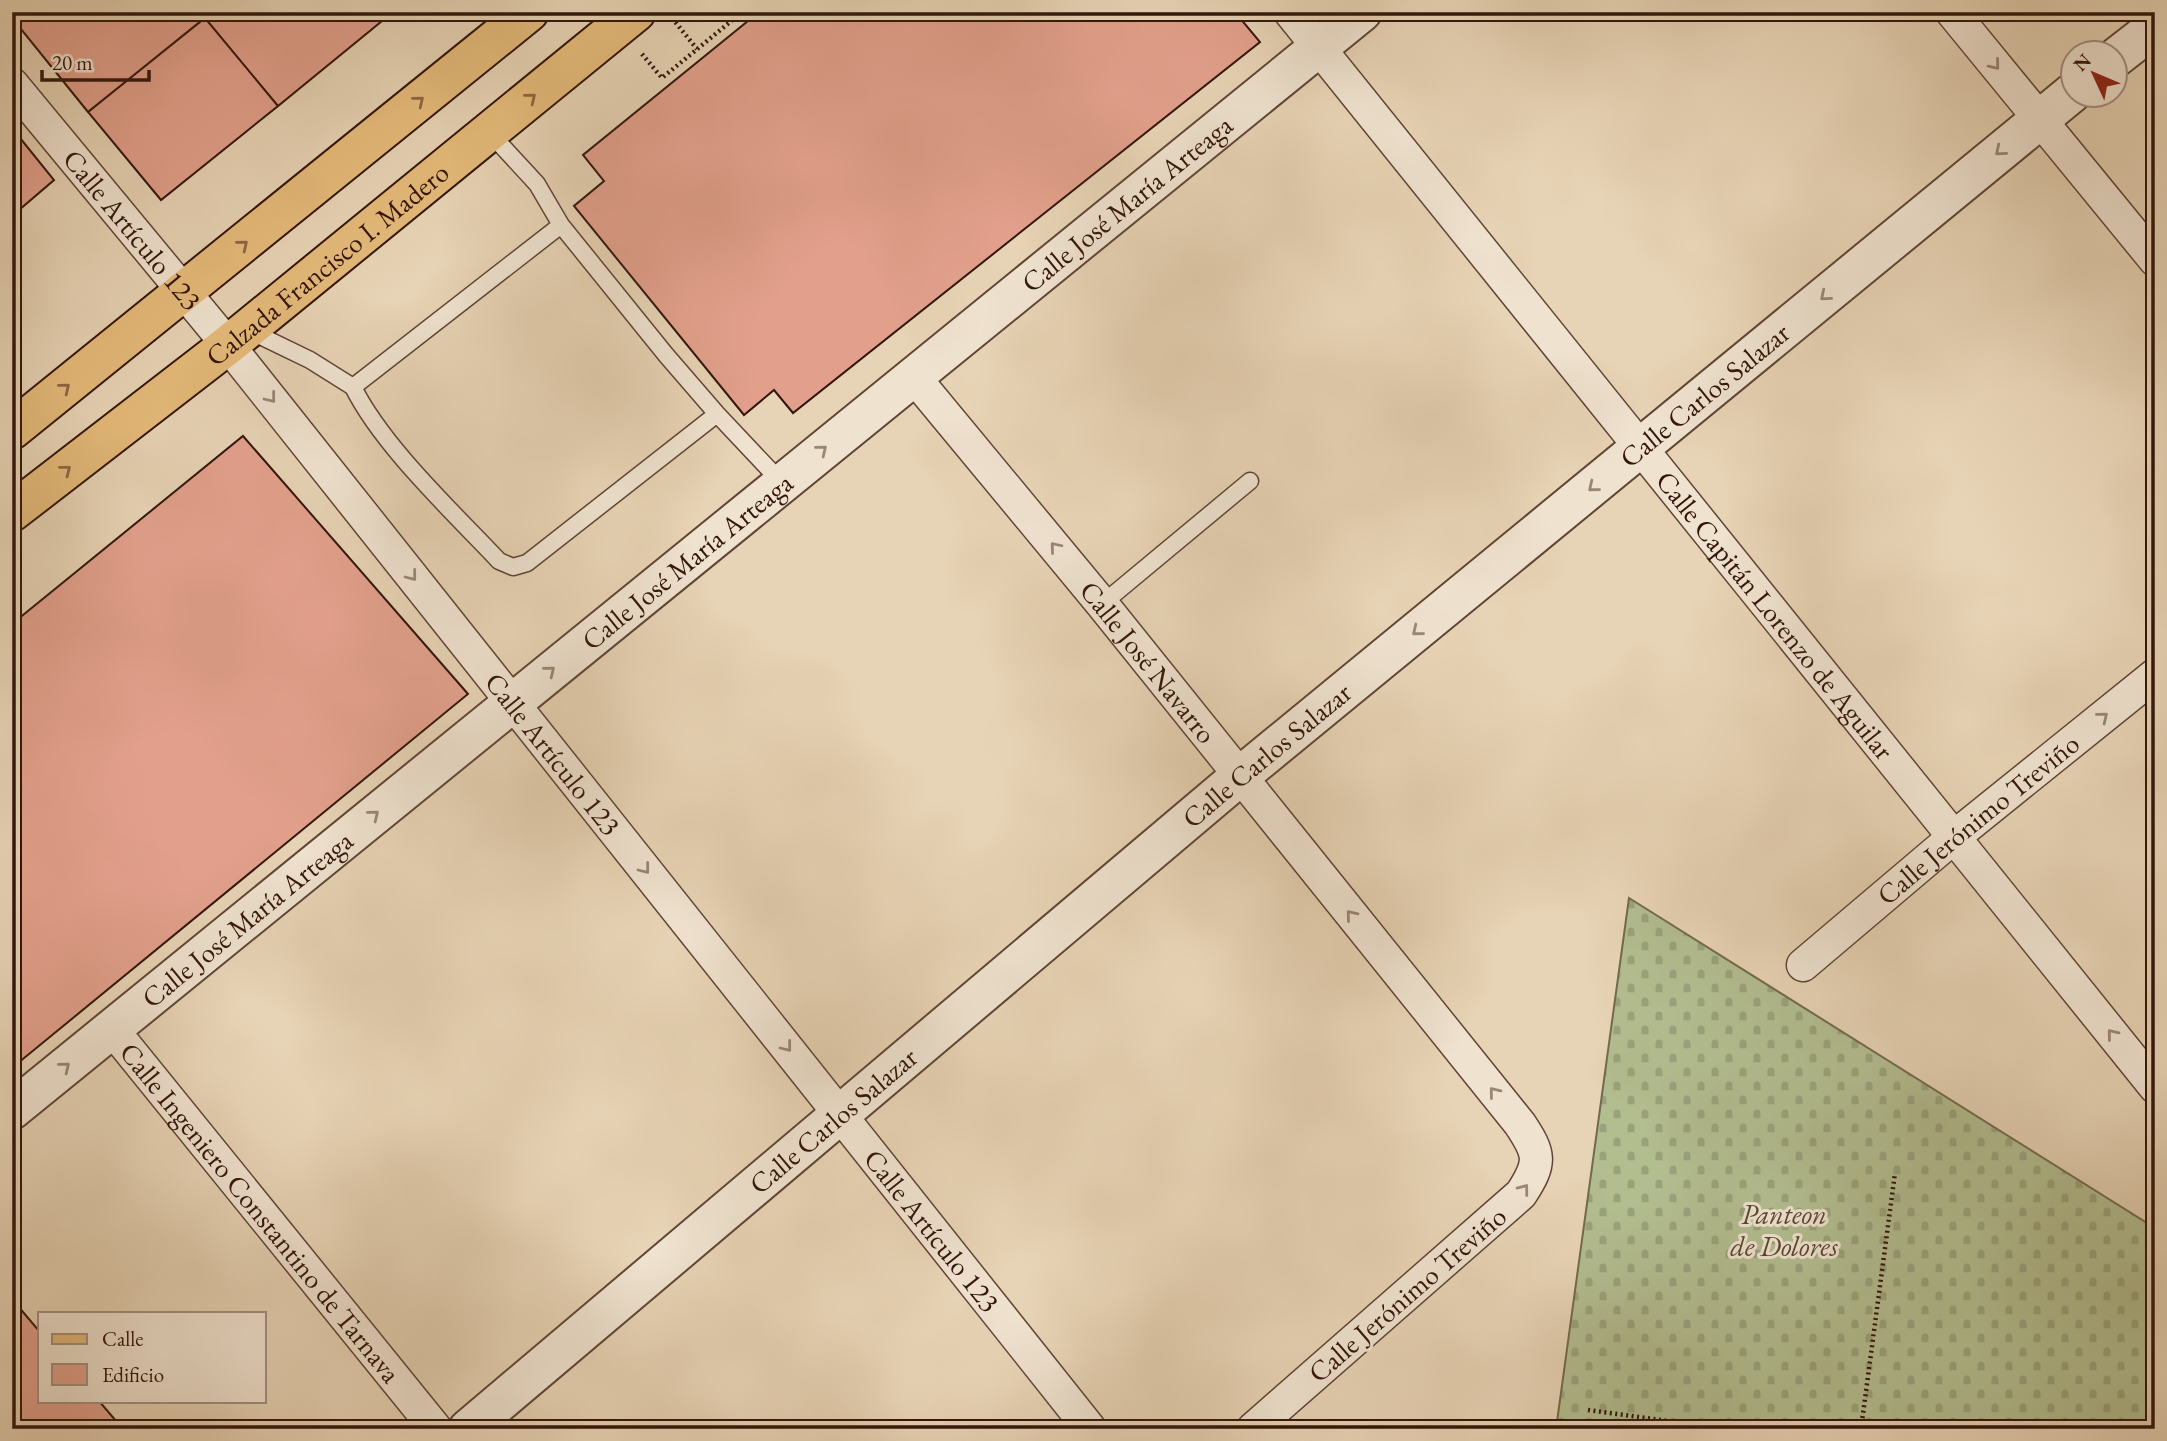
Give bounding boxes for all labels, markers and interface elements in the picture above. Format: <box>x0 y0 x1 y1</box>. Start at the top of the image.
scale bar <box>42 38 149 82</box>
north arrow <box>2058 38 2128 108</box>
text: N <box>2068 48 2097 77</box>
text: 20 m <box>52 49 93 76</box>
one-way arrow <box>1987 57 1999 70</box>
one-way arrow <box>522 94 535 106</box>
one-way arrow <box>412 97 424 110</box>
street label: Calle José María Arteaga <box>1014 106 1240 300</box>
street label: Calle Artículo 123 <box>55 142 210 317</box>
one-way arrow <box>1996 143 2009 155</box>
street label: Calzada Francisco I. Madero <box>198 154 456 374</box>
one-way arrow <box>234 241 247 253</box>
one-way arrow <box>1820 288 1833 300</box>
street label: Calle Carlos Salazar <box>1612 314 1797 475</box>
one-way arrow <box>58 383 70 396</box>
one-way arrow <box>262 390 275 403</box>
one-way arrow <box>815 446 827 459</box>
street label: Calle Capitán Lorenzo de Aguilar <box>1648 463 1903 767</box>
street label: Calle José María Arteaga <box>574 464 801 658</box>
one-way arrow <box>59 465 71 478</box>
one-way arrow <box>1588 479 1601 491</box>
one-way arrow <box>1051 543 1063 556</box>
one-way arrow <box>404 568 417 581</box>
street label: Calle José Navarro <box>1072 573 1225 751</box>
one-way arrow <box>1412 623 1424 636</box>
street label: Calle Artículo 123 <box>477 665 629 843</box>
one-way arrow <box>543 666 555 679</box>
street label: Calle Carlos Salazar <box>1174 674 1359 836</box>
one-way arrow <box>2094 713 2107 725</box>
street label: Calle Jerónimo Treviño <box>1869 725 2087 913</box>
one-way arrow <box>367 810 379 823</box>
street label: Calle José María Arteaga <box>134 822 361 1015</box>
one-way arrow <box>637 861 649 874</box>
one-way arrow <box>1347 911 1359 924</box>
one-way arrow <box>2108 1029 2120 1042</box>
street label: Calle Ingeniero Constantino de Tarnava <box>113 1036 409 1390</box>
street label: Calle Carlos Salazar <box>741 1039 925 1202</box>
one-way arrow <box>778 1040 791 1052</box>
one-way arrow <box>57 1063 70 1075</box>
one-way arrow <box>1490 1087 1503 1100</box>
street label: Calle Artículo 123 <box>856 1142 1008 1319</box>
one-way arrow <box>1515 1184 1528 1196</box>
park label: Panteon de Dolores <box>1730 1196 1838 1264</box>
street label: Calle Jerónimo Treviño <box>1300 1198 1514 1390</box>
legend <box>38 1312 266 1402</box>
text: Edificio <box>102 1361 164 1388</box>

